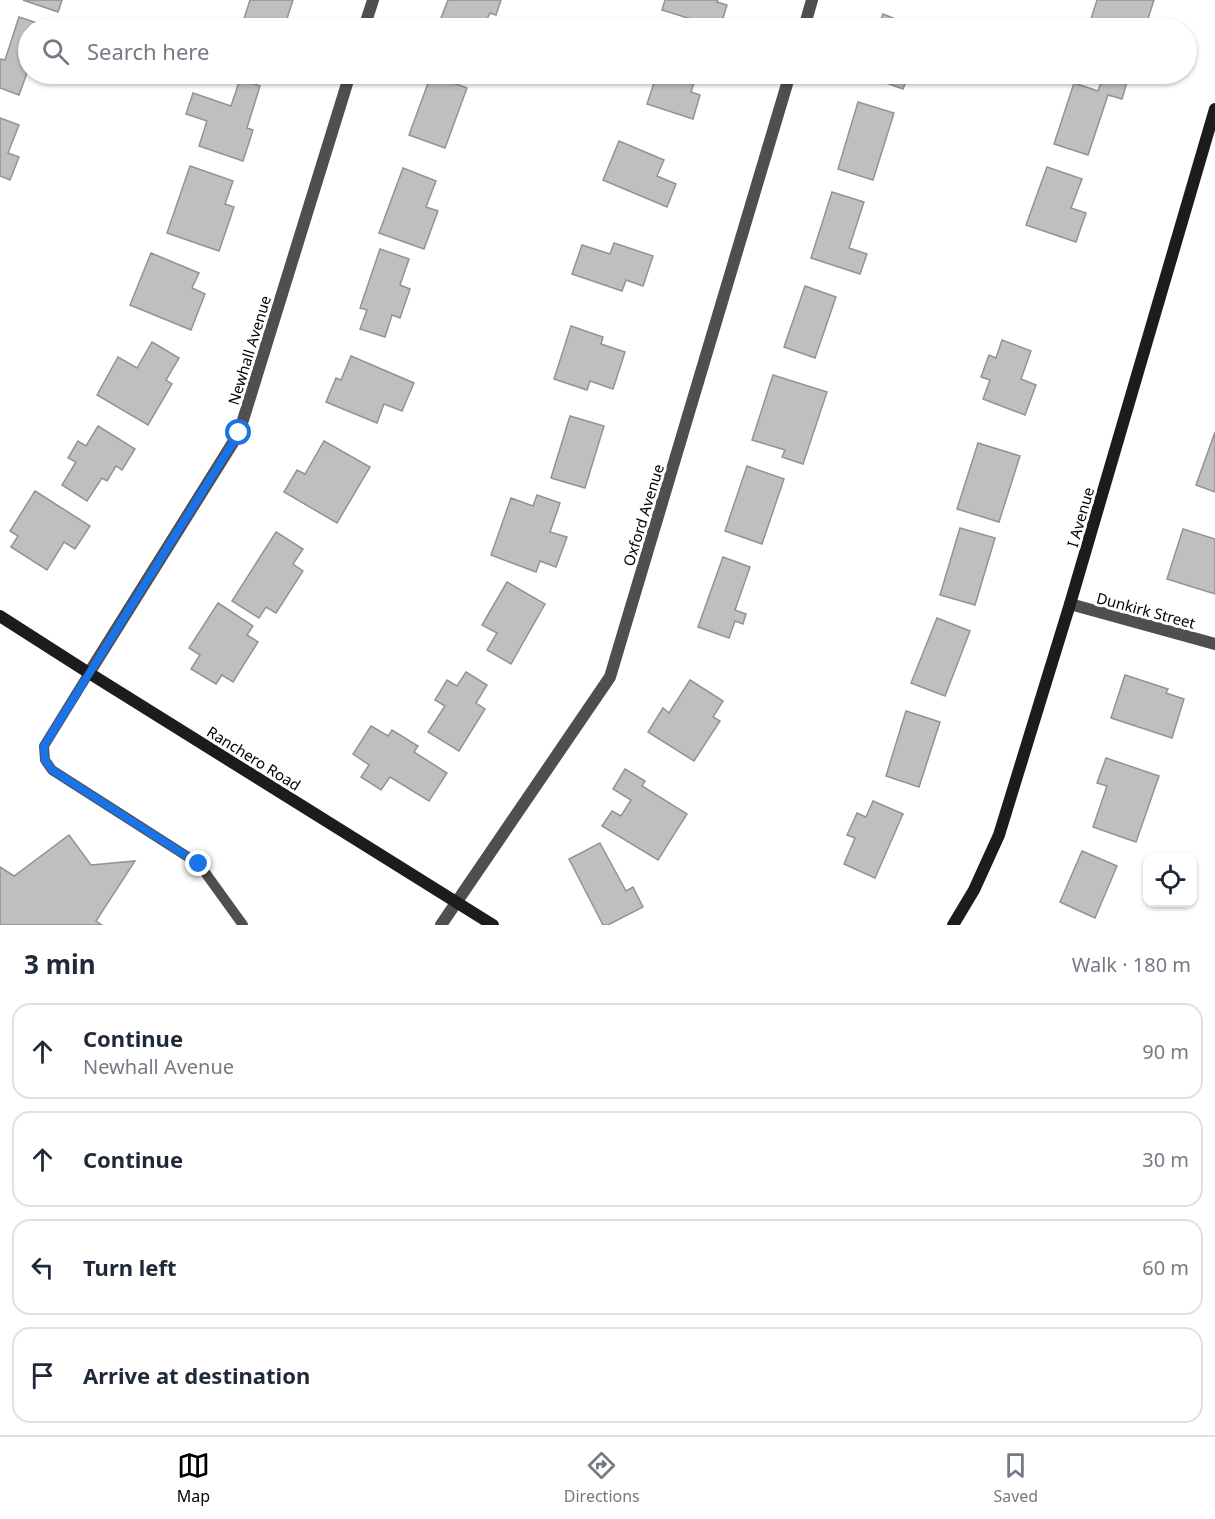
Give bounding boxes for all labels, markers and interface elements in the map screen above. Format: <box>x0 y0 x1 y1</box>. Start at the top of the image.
search box <box>18 18 1197 84</box>
icon: search <box>39 35 72 68</box>
text: Search here <box>87 36 209 66</box>
street label: Newhall Avenue <box>223 293 275 407</box>
route start <box>225 419 251 445</box>
street label: Oxford Avenue <box>618 462 668 568</box>
street label: I Avenue <box>1062 485 1098 549</box>
street label: Dunkirk Street <box>1094 587 1198 633</box>
street label: Ranchero Road <box>203 721 305 795</box>
route end <box>185 850 211 876</box>
map controls <box>1143 853 1197 907</box>
button: locate <box>1143 853 1197 907</box>
text: 3 min <box>24 946 96 982</box>
text: Walk · 180 m <box>1072 951 1191 978</box>
text: Continue <box>83 1023 183 1053</box>
icon: ahead <box>26 1035 59 1068</box>
text: 90 m <box>1142 1038 1189 1065</box>
text: Newhall Avenue <box>83 1053 234 1080</box>
icon: ahead <box>26 1143 59 1176</box>
text: Continue <box>83 1144 183 1174</box>
text: 30 m <box>1142 1146 1189 1173</box>
icon: left <box>26 1251 59 1284</box>
text: Turn left <box>83 1252 177 1282</box>
text: 60 m <box>1142 1254 1189 1281</box>
icon: arrive <box>26 1359 59 1392</box>
text: Arrive at destination <box>83 1360 310 1390</box>
tab: Map <box>177 1449 210 1507</box>
tab: Directions <box>564 1449 640 1507</box>
tab: Saved <box>993 1449 1038 1507</box>

